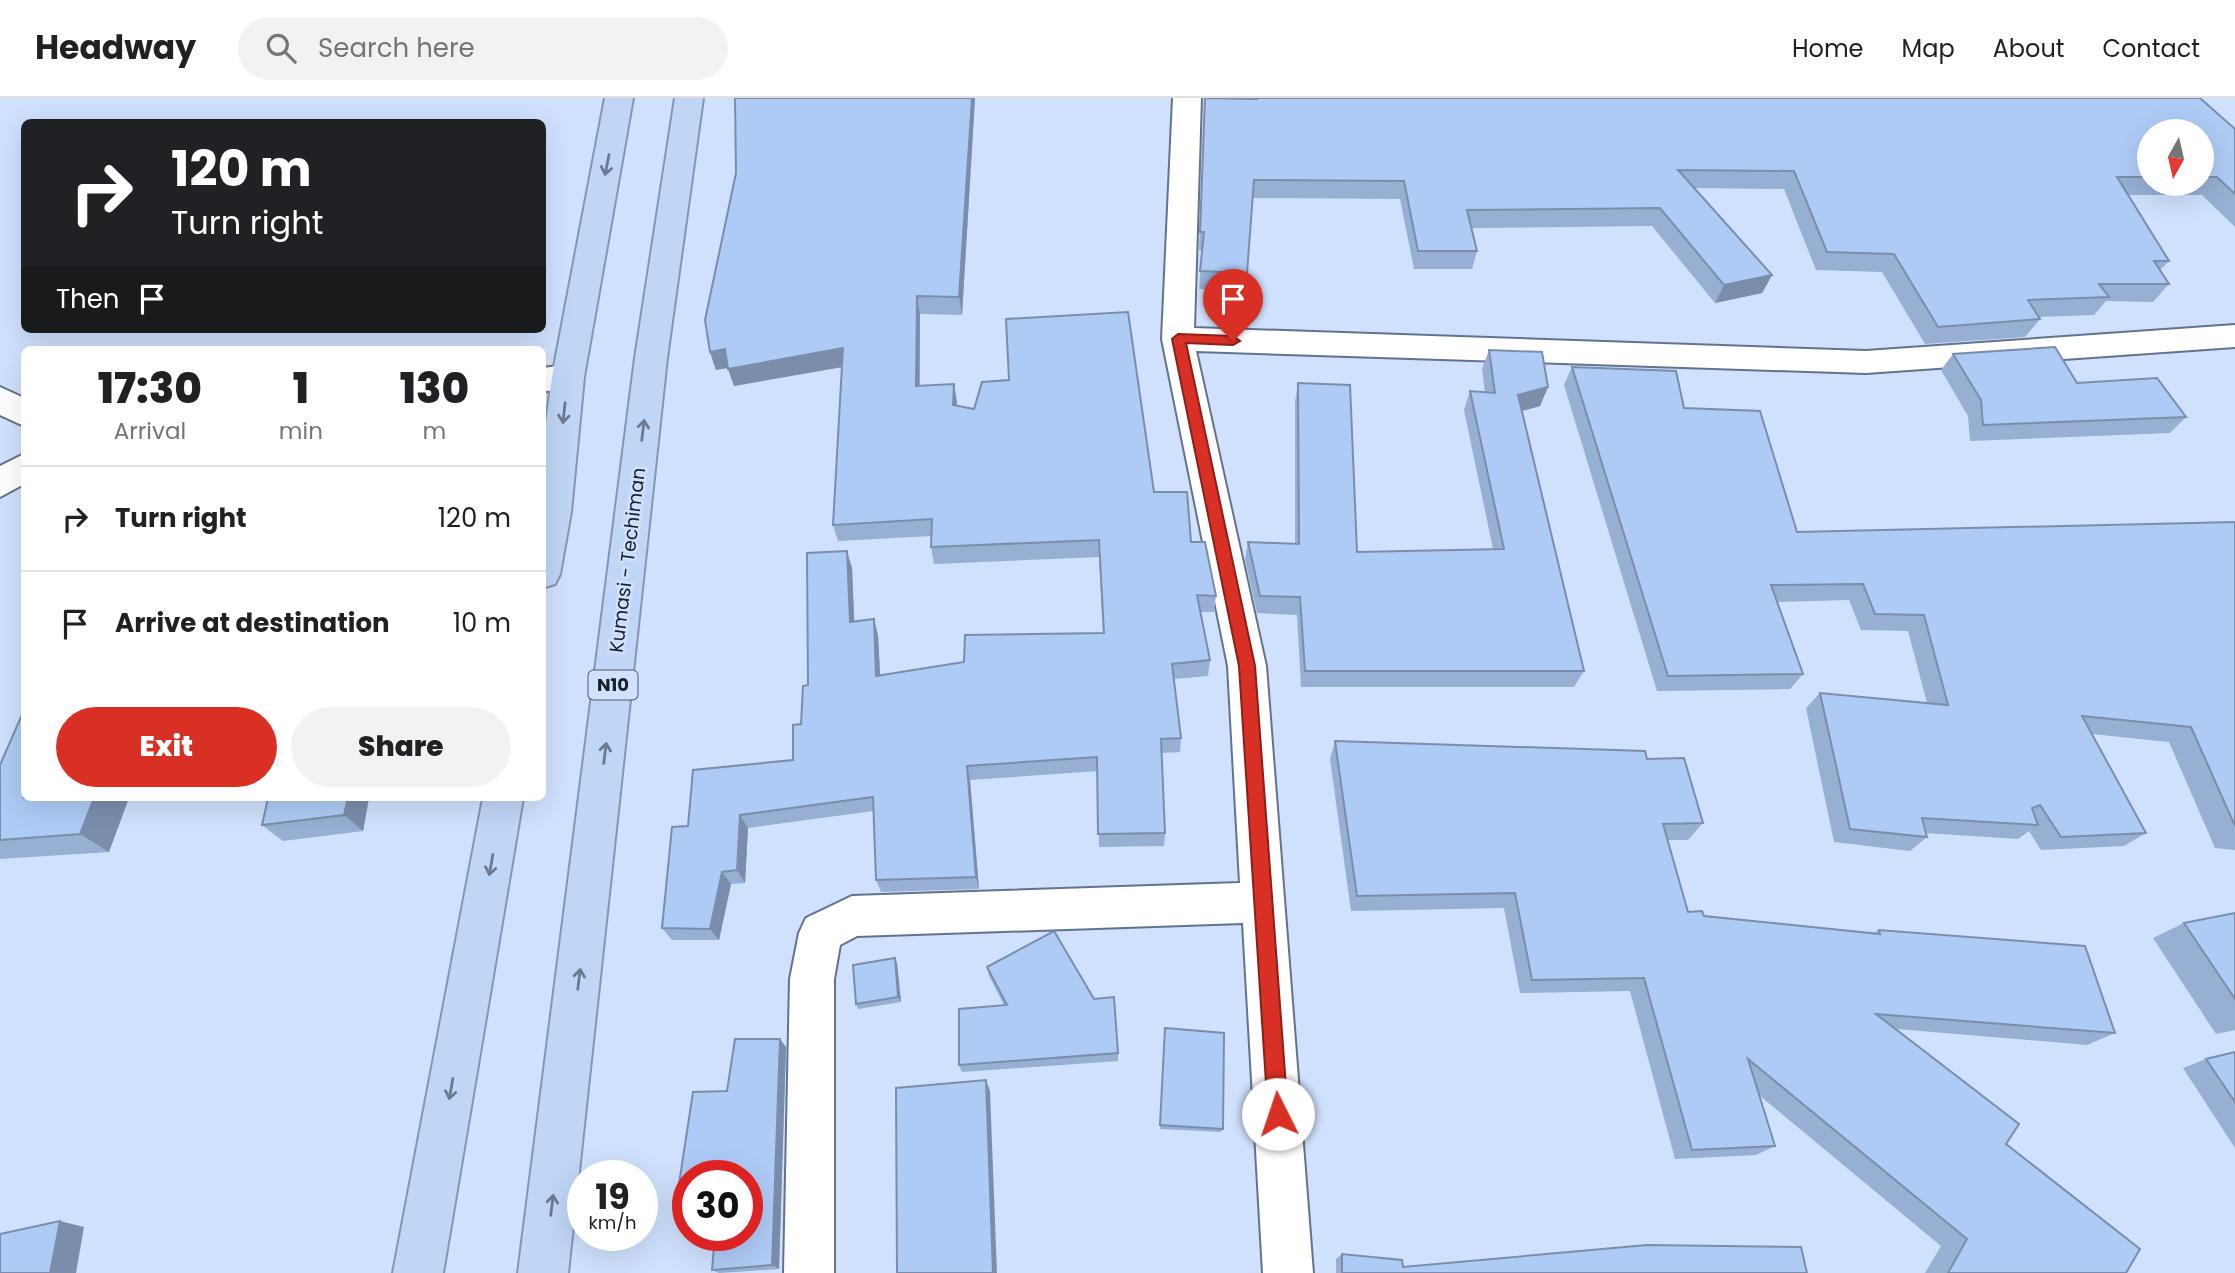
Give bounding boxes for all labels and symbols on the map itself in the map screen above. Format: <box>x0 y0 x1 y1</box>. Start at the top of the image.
north arrow <box>2137 119 2214 196</box>
one-way arrow <box>600 153 613 176</box>
pin <box>1203 269 1263 341</box>
one-way arrow <box>557 401 570 424</box>
one-way arrow <box>636 419 649 442</box>
street label: Kumasi - Techiman <box>603 466 652 654</box>
road number: N10 <box>588 670 638 700</box>
one-way arrow <box>598 743 611 765</box>
one-way arrow <box>484 853 497 876</box>
one-way arrow <box>572 969 585 991</box>
one-way arrow <box>444 1077 457 1100</box>
position arrow <box>1241 1077 1315 1151</box>
speed limit sign: 30 <box>672 1160 763 1251</box>
one-way arrow <box>545 1194 558 1217</box>

